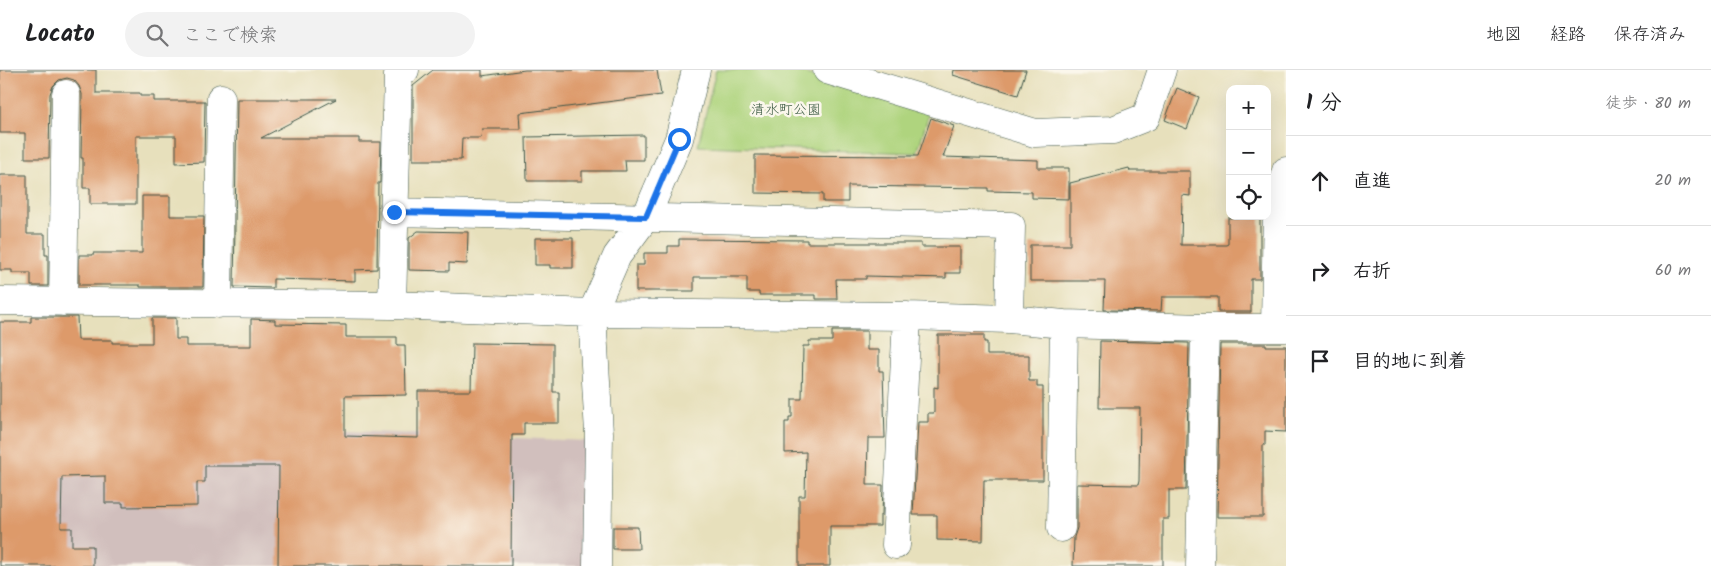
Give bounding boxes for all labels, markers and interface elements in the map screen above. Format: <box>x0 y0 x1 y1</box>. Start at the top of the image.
search box <box>125 12 475 57</box>
text: Locato <box>25 15 95 54</box>
icon: search <box>143 21 171 49</box>
text: ここで検索 <box>183 21 278 51</box>
text: 地図 <box>1486 21 1522 50</box>
text: 経路 <box>1550 21 1586 50</box>
text: 保存済み <box>1614 21 1686 50</box>
map controls <box>1226 85 1271 220</box>
button: + <box>1226 85 1271 130</box>
text: 1 分 <box>1306 87 1341 120</box>
text: 徒歩 · 80 m <box>1606 91 1691 116</box>
park label: 清水町公園 <box>751 99 821 121</box>
route start <box>668 128 691 151</box>
button: − <box>1226 130 1271 175</box>
icon: ahead <box>1306 167 1334 195</box>
text: 直進 <box>1353 167 1391 197</box>
text: 20 m <box>1655 168 1691 193</box>
button: locate <box>1226 175 1271 220</box>
route end <box>383 201 406 224</box>
icon: right <box>1306 257 1334 285</box>
text: 右折 <box>1353 257 1391 287</box>
text: 60 m <box>1655 258 1691 283</box>
icon: arrive <box>1306 347 1334 375</box>
text: 目的地に到着 <box>1353 347 1467 377</box>

